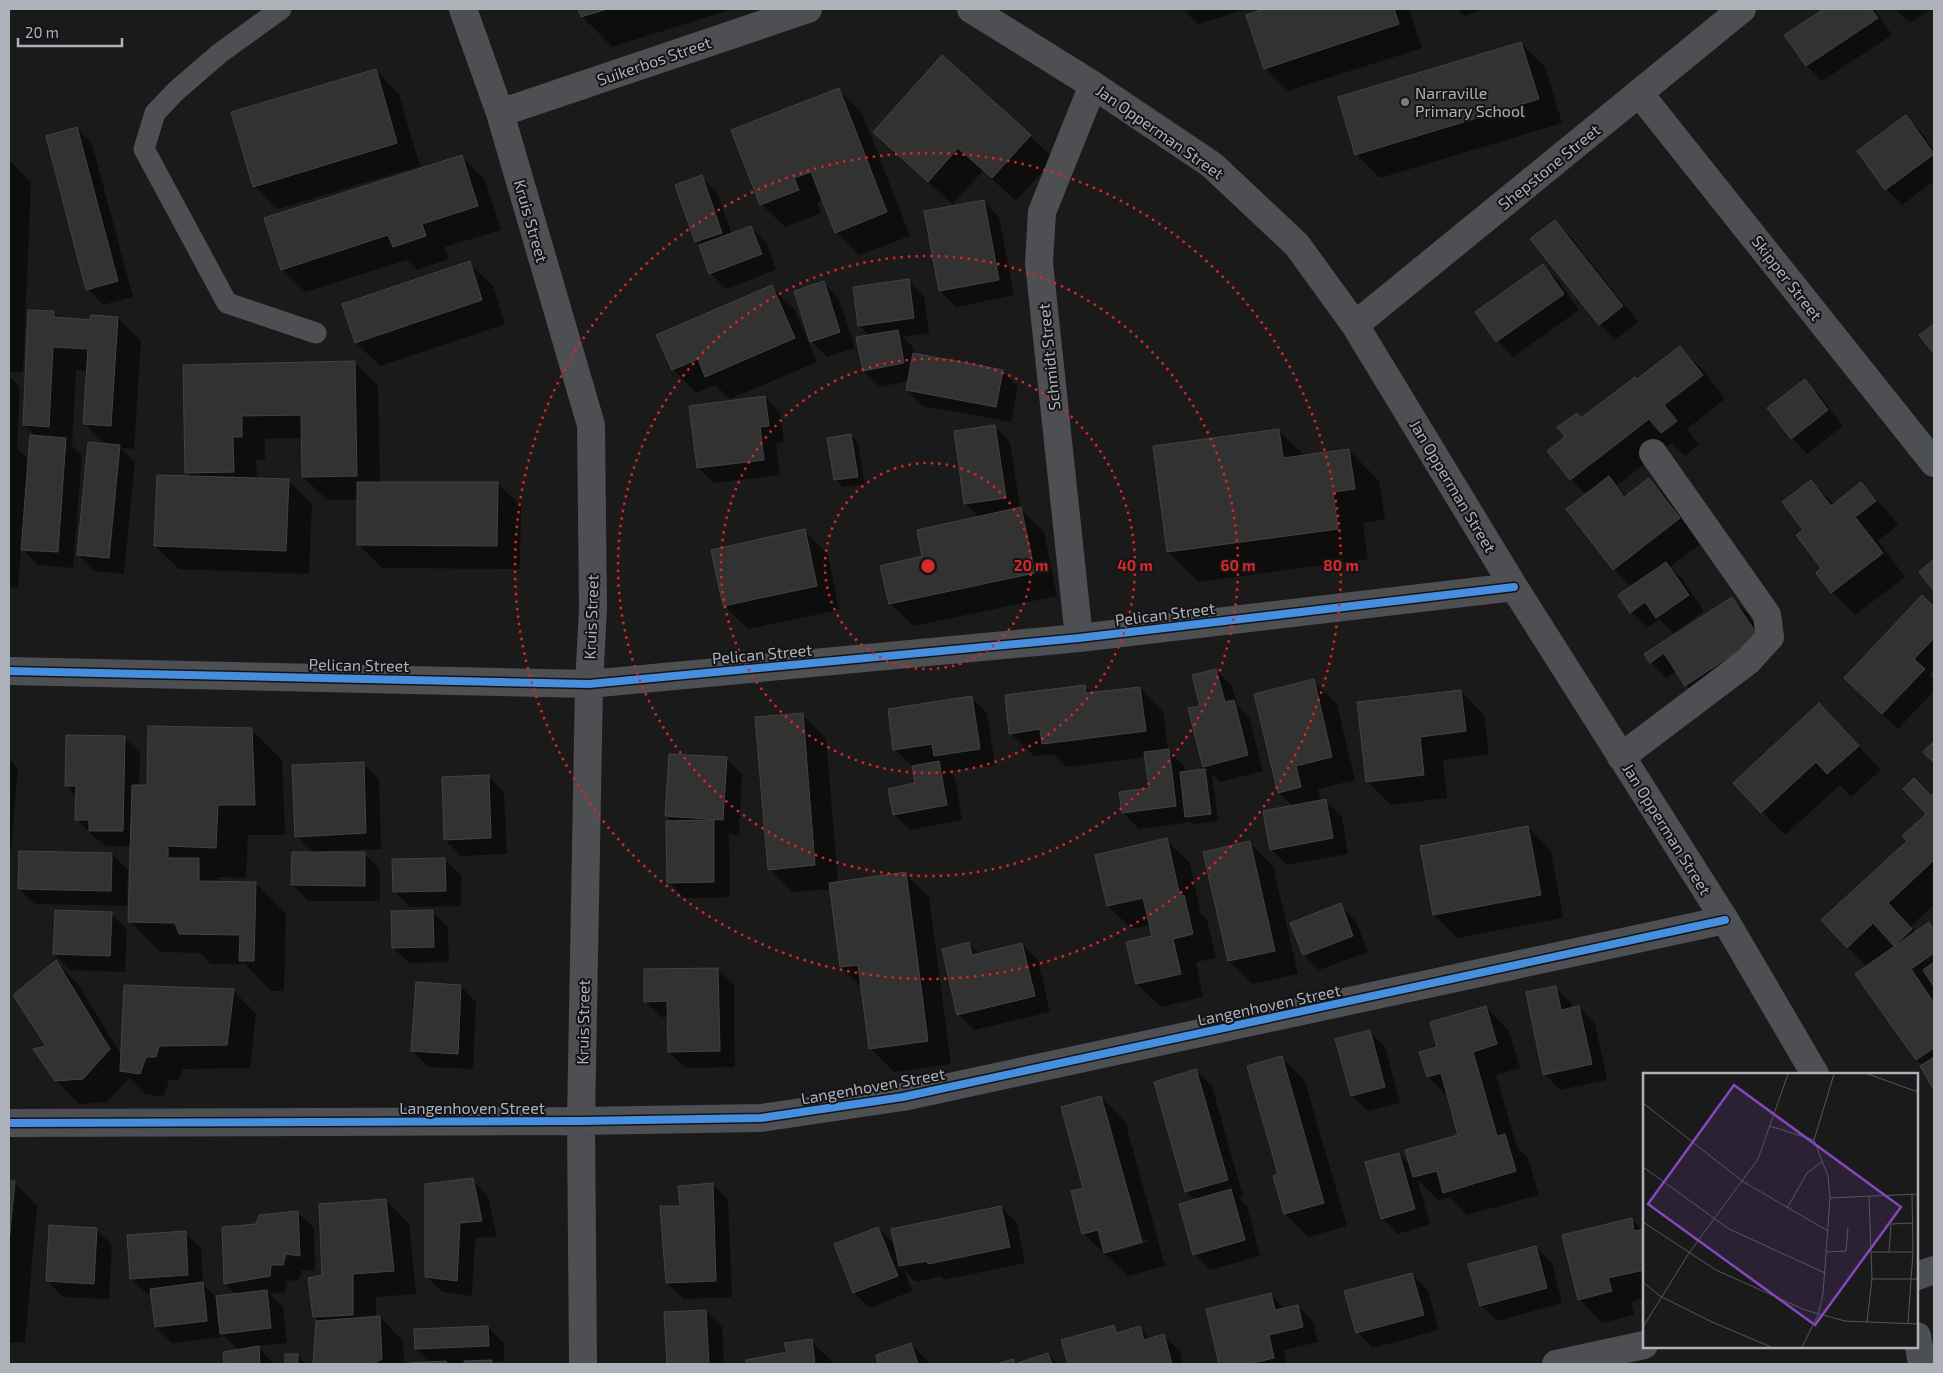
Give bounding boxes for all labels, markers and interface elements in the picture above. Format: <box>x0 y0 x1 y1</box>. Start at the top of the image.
scale bar <box>18 15 121 47</box>
text: 20 m <box>25 23 59 41</box>
street label: Suikerbos Street <box>594 32 713 89</box>
street label: Jan Opperman Street <box>1093 80 1228 183</box>
place label: Narraville Primary School <box>1415 83 1525 120</box>
marker: Narraville Primary School <box>1399 96 1411 108</box>
street label: Shepstone Street <box>1494 120 1603 213</box>
street label: Kruis Street <box>511 177 552 264</box>
street label: Skipper Street <box>1748 232 1826 324</box>
street label: Schmidt Street <box>1033 303 1064 411</box>
street label: Jan Opperman Street <box>1406 416 1501 556</box>
text: 20 m <box>1014 556 1048 574</box>
text: 40 m <box>1117 556 1153 574</box>
text: 60 m <box>1221 556 1255 574</box>
text: 80 m <box>1323 556 1359 574</box>
centre of rings <box>919 557 937 575</box>
street label: Kruis Street <box>580 574 601 660</box>
street label: Pelican Street <box>1114 598 1216 629</box>
street label: Pelican Street <box>711 640 813 667</box>
street label: Pelican Street <box>309 654 409 675</box>
street label: Jan Opperman Street <box>1619 759 1716 898</box>
street label: Kruis Street <box>572 979 593 1065</box>
street label: Langenhoven Street <box>1196 980 1342 1029</box>
street label: Langenhoven Street <box>800 1064 946 1108</box>
inset map <box>1643 1073 1918 1348</box>
street label: Langenhoven Street <box>399 1098 545 1117</box>

